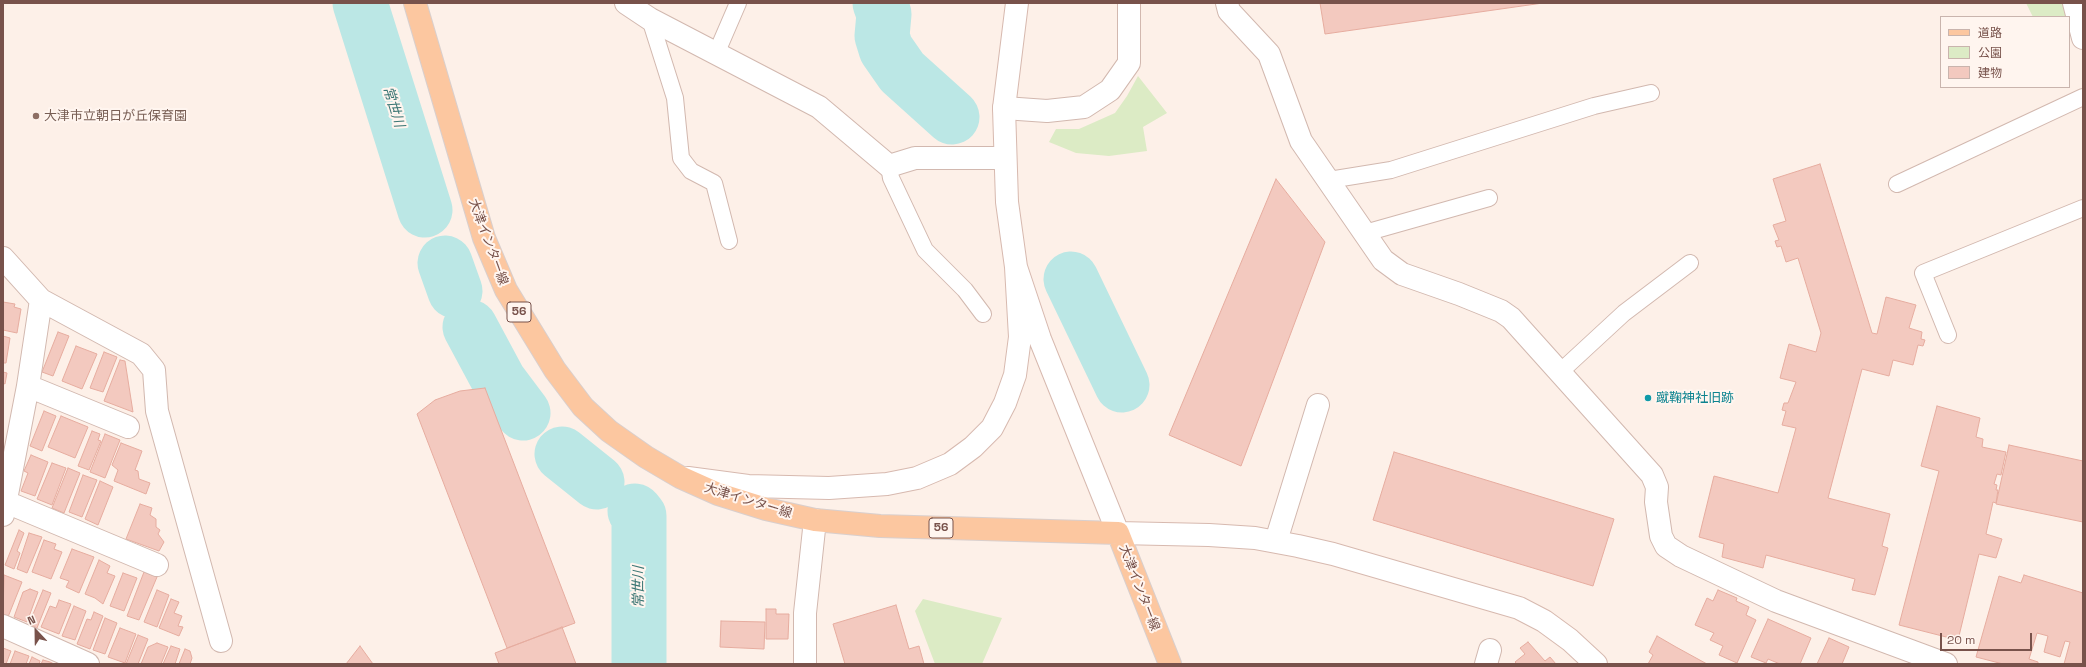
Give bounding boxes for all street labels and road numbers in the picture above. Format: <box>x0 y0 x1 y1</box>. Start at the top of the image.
street label: 大津インター線 <box>465 197 511 287</box>
road number: 56 <box>507 302 531 322</box>
street label: 大津インター線 <box>702 480 794 522</box>
road number: 56 <box>929 518 953 538</box>
street label: 大津インター線 <box>1115 543 1163 633</box>

